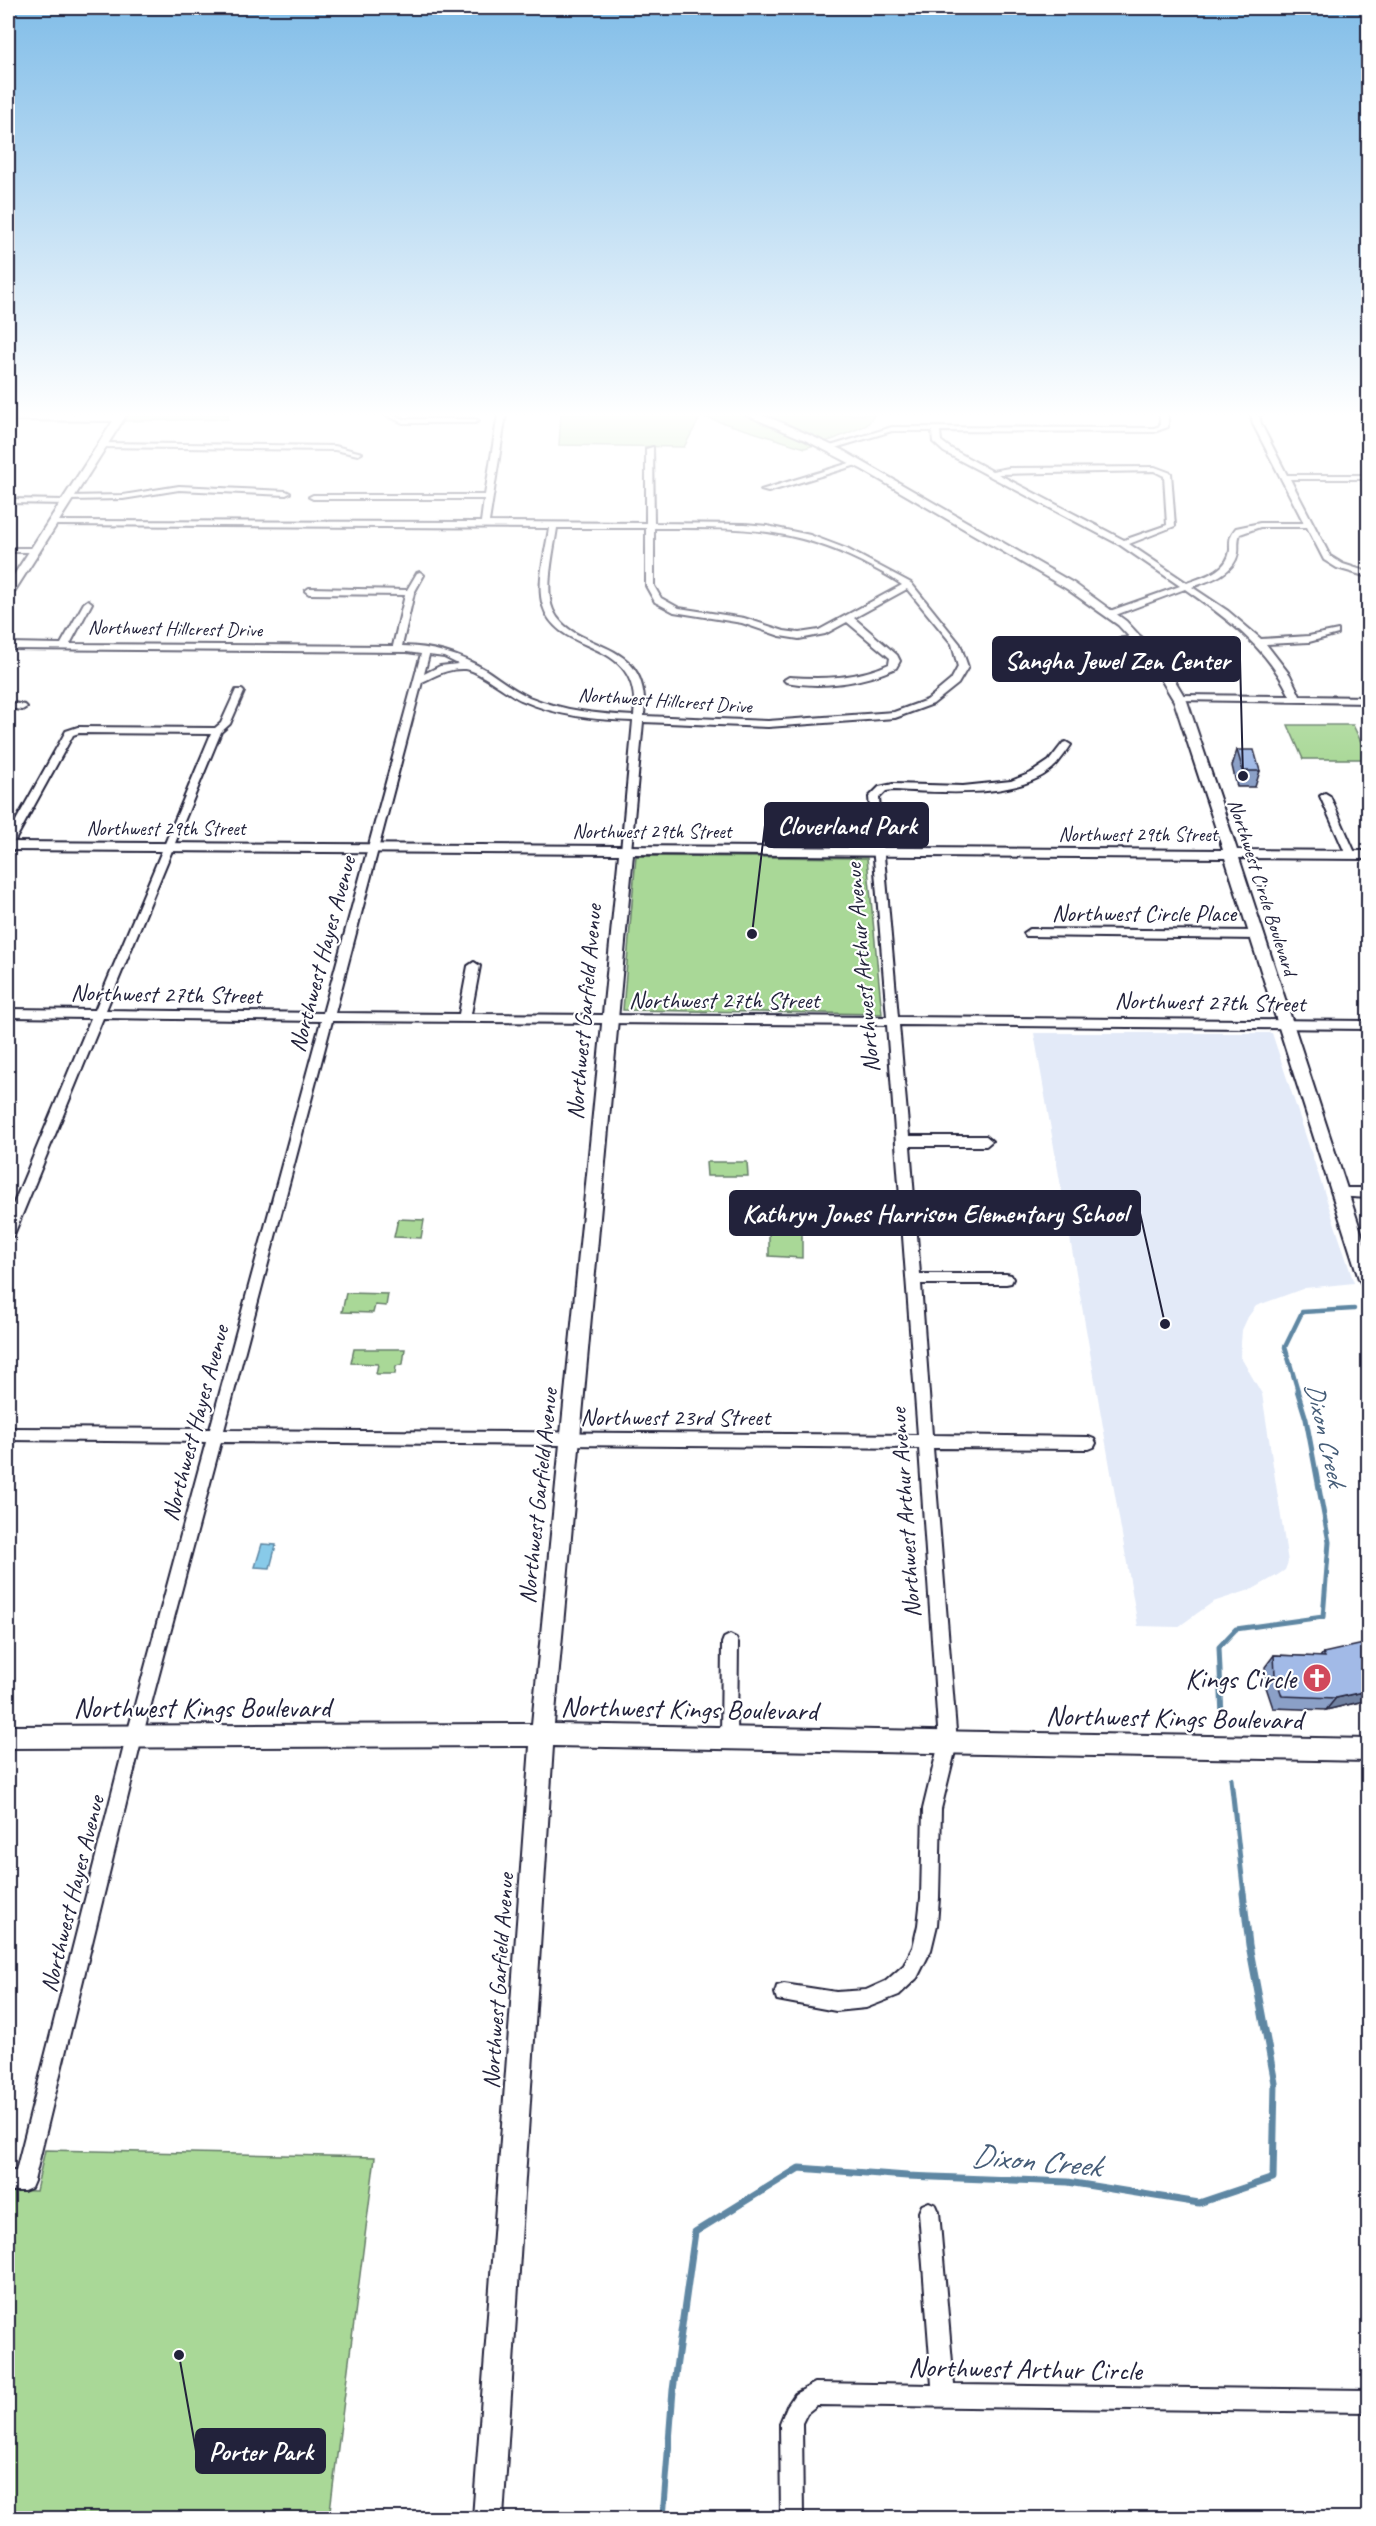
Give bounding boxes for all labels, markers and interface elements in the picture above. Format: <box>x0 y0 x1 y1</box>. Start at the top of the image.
street label: Northwest Hillcrest Drive <box>88 614 264 643</box>
callout: Sangha Jewel Zen Center <box>993 637 1240 681</box>
text: Sangha Jewel Zen Center <box>1004 644 1232 677</box>
street label: Northwest Hillcrest Drive <box>577 682 754 719</box>
street label: Northwest Circle Boulevard <box>1222 796 1304 981</box>
callout: Cloverland Park <box>765 803 928 847</box>
text: Cloverland Park <box>777 809 919 842</box>
street label: Northwest 29th Street <box>87 816 248 841</box>
street label: Northwest 29th Street <box>573 819 734 844</box>
street label: Northwest 29th Street <box>1059 822 1220 847</box>
street label: Northwest Hayes Avenue <box>281 851 363 1055</box>
street label: Northwest Arthur Avenue <box>838 860 886 1074</box>
street label: Northwest Circle Place <box>1052 898 1238 928</box>
street label: Northwest Garfield Avenue <box>560 901 609 1121</box>
street label: Northwest 27th Street <box>70 977 264 1011</box>
street label: Northwest 27th Street <box>629 985 821 1015</box>
street label: Northwest 27th Street <box>1114 985 1308 1019</box>
callout: Kathryn Jones Harrison Elementary School <box>730 1191 1140 1235</box>
text: Kathryn Jones Harrison Elementary School <box>742 1197 1132 1230</box>
street label: Northwest Hayes Avenue <box>154 1320 236 1524</box>
water label: Dixon Creek <box>1298 1379 1354 1493</box>
street label: Northwest Garfield Avenue <box>512 1385 564 1605</box>
street label: Northwest 23rd Street <box>580 1402 772 1432</box>
street label: Northwest Arthur Avenue <box>883 1405 927 1619</box>
place label: Kings Circle <box>1185 1661 1298 1696</box>
church icon: Kings Circle <box>1301 1662 1333 1694</box>
street label: Northwest Kings Boulevard <box>560 1689 822 1728</box>
street label: Northwest Kings Boulevard <box>74 1690 334 1725</box>
street label: Northwest Kings Boulevard <box>1045 1698 1307 1737</box>
street label: Northwest Hayes Avenue <box>33 1791 111 1995</box>
street label: Northwest Garfield Avenue <box>476 1870 521 2090</box>
water label: Dixon Creek <box>970 2134 1107 2187</box>
street label: Northwest Arthur Circle <box>908 2349 1144 2388</box>
callout: Porter Park <box>196 2429 325 2473</box>
text: Porter Park <box>209 2435 315 2468</box>

